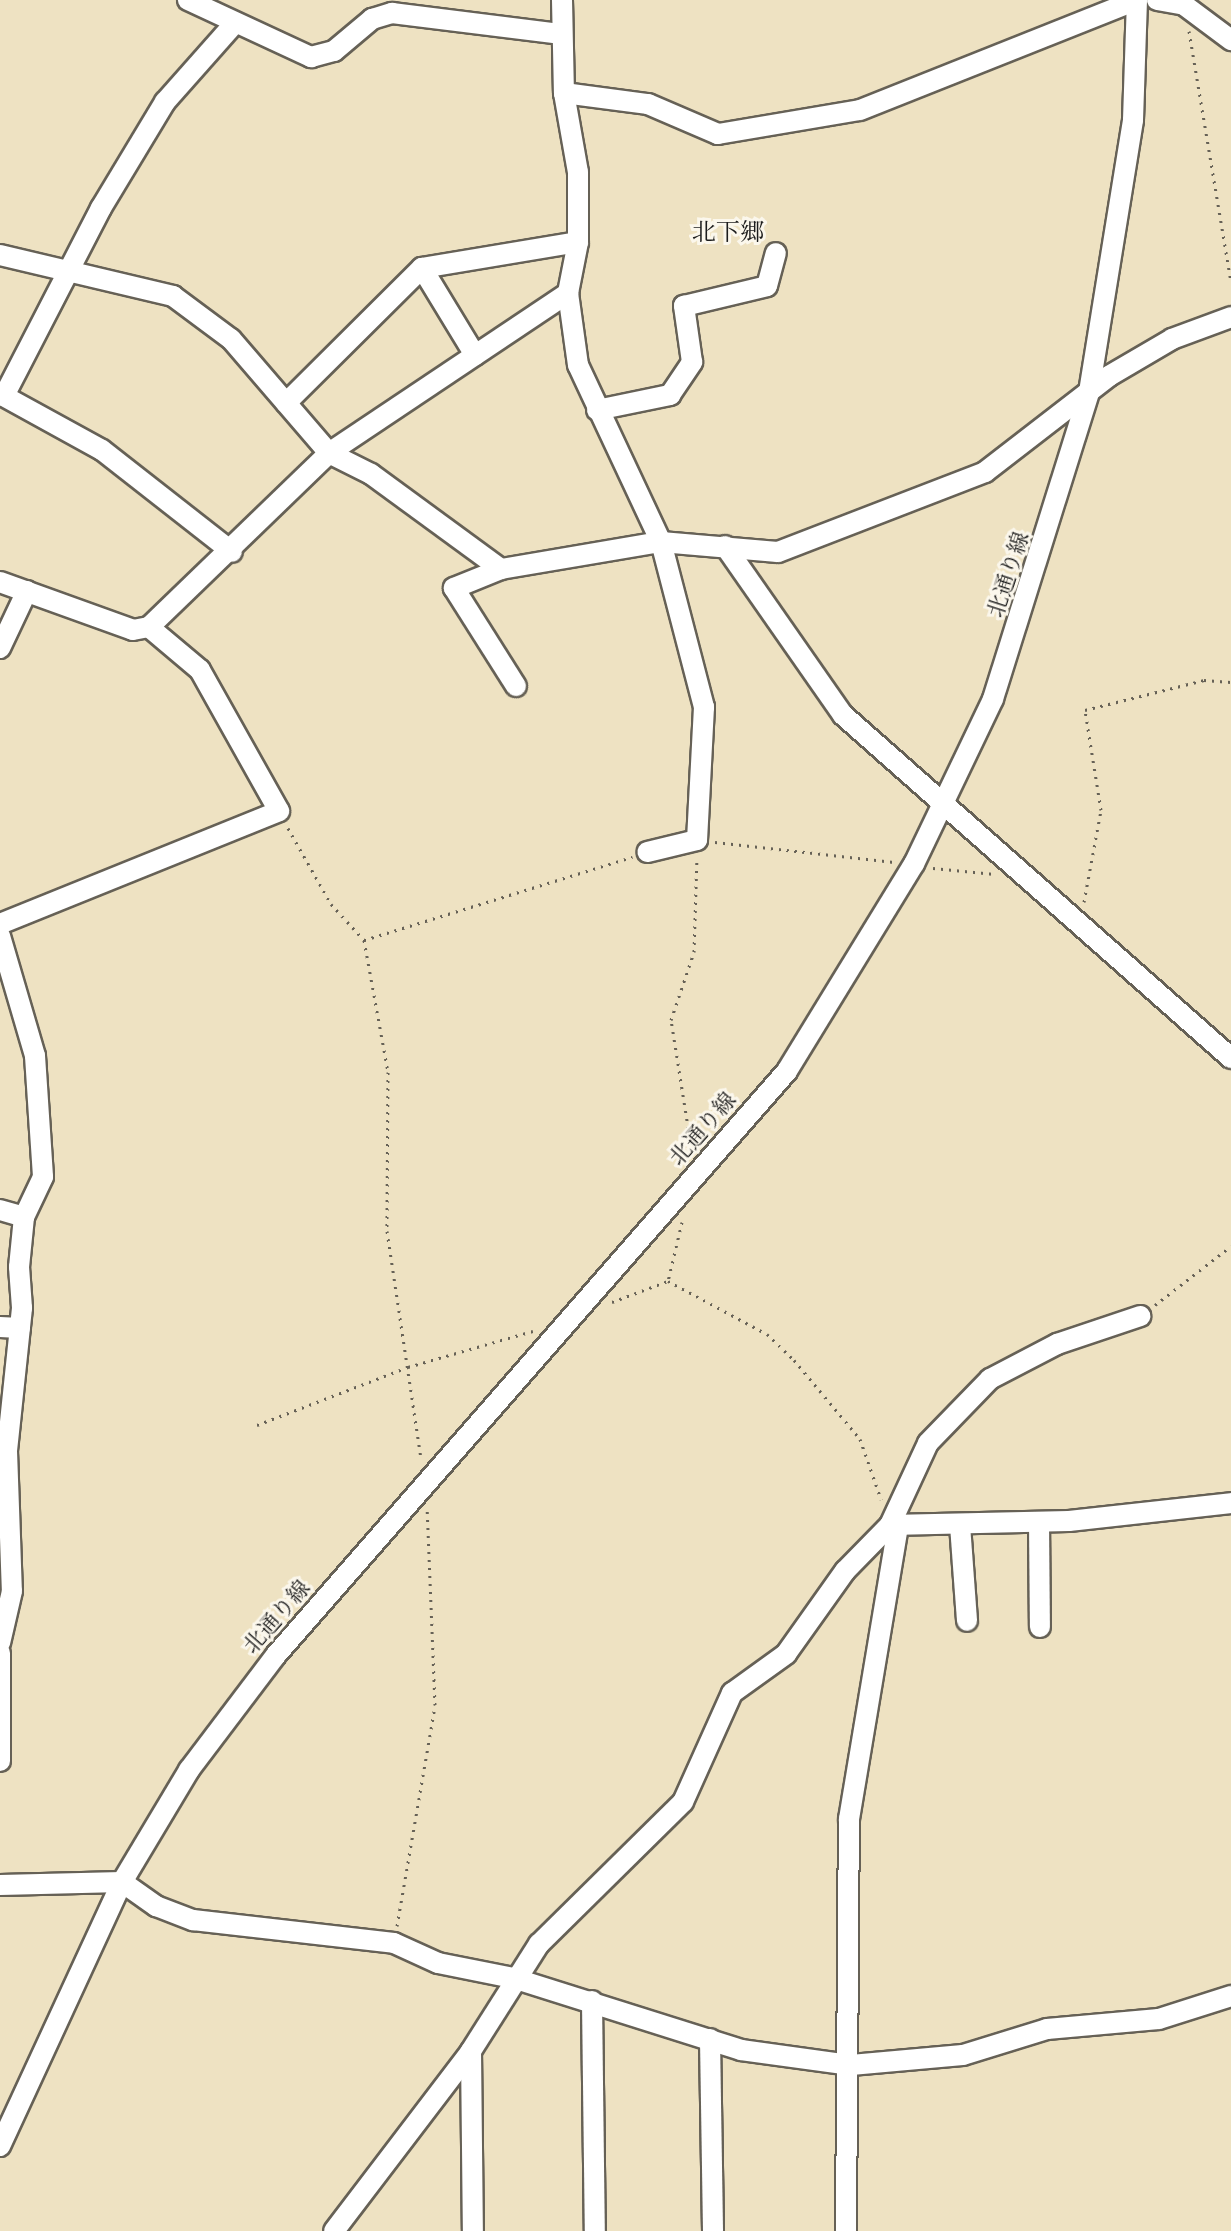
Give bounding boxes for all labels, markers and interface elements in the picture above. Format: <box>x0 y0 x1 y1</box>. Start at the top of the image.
district label: 北下郷 <box>692 220 764 248</box>
street label: 北通り線 <box>984 529 1036 621</box>
street label: 北通り線 <box>665 1088 743 1172</box>
street label: 北通り線 <box>239 1576 317 1660</box>

